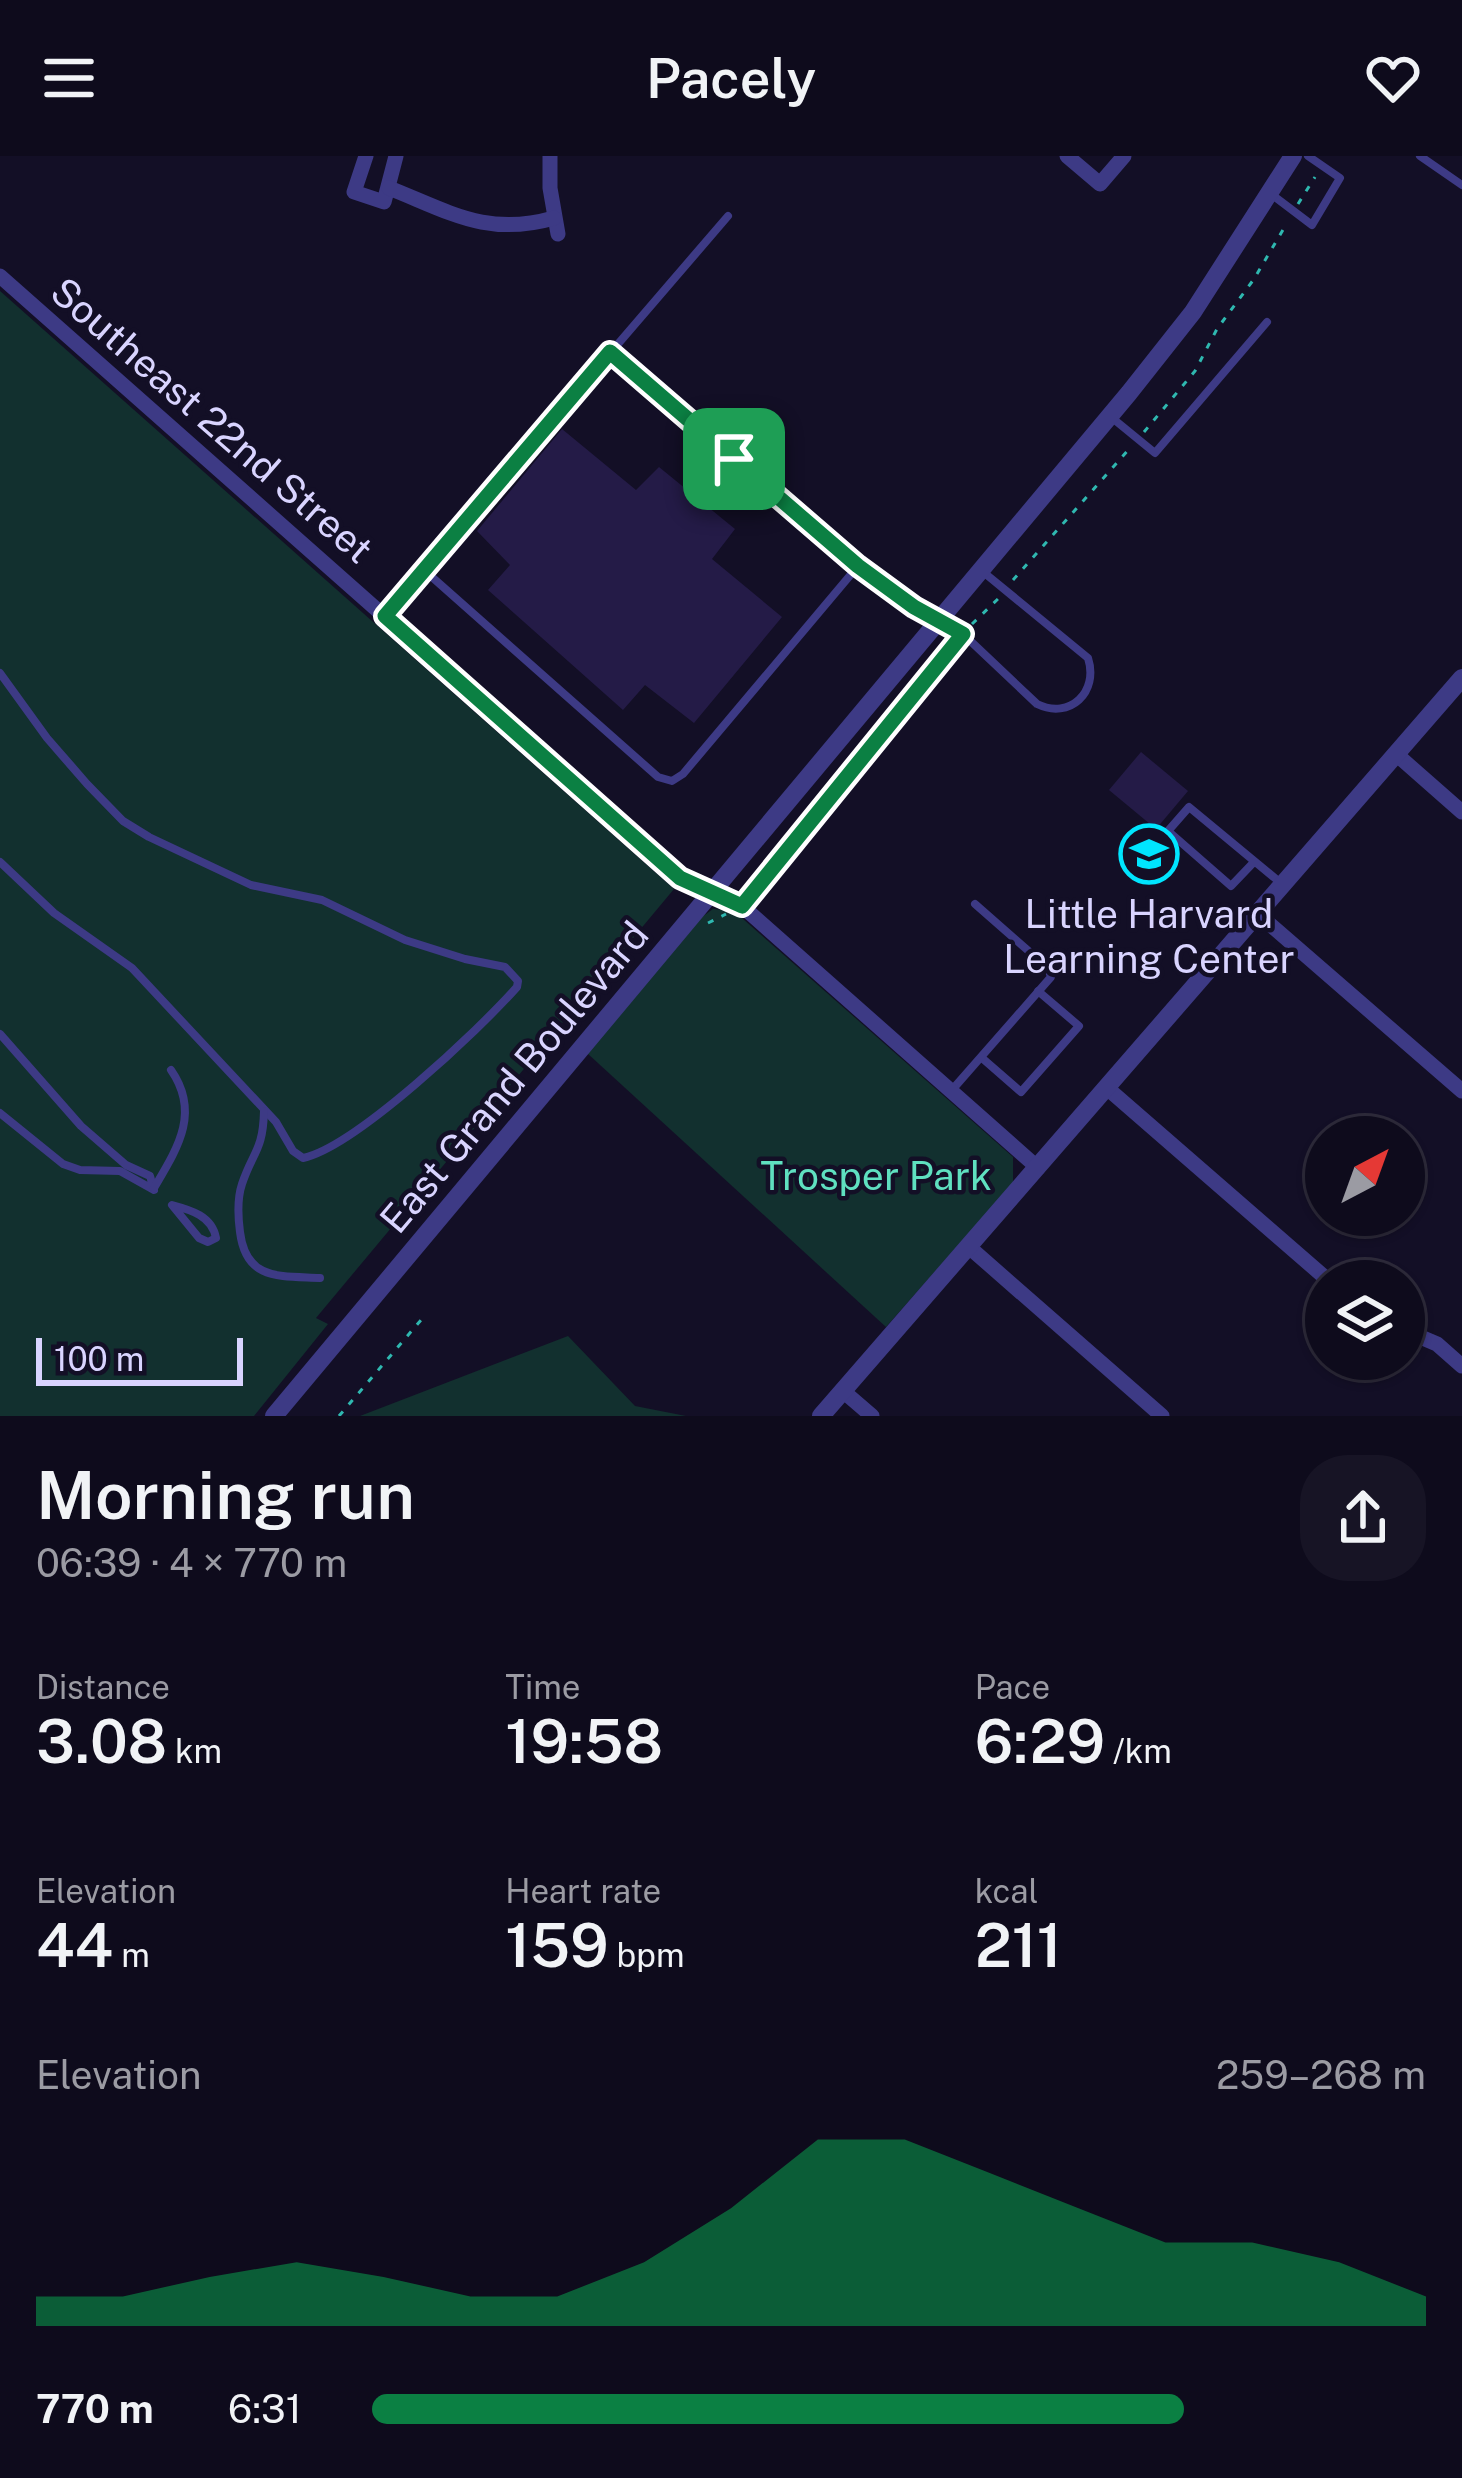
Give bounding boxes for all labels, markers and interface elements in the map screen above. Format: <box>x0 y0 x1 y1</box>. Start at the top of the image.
icon: menu <box>36 45 102 111</box>
icon: heart <box>1360 45 1426 111</box>
text: Pacely <box>646 47 816 110</box>
street label: Southeast 22nd Street <box>42 268 382 572</box>
pin <box>683 408 785 510</box>
icon: arrive <box>701 426 767 492</box>
school or university icon: Little Harvard Learning Center <box>1118 823 1180 885</box>
place label: Little Harvard Learning Center <box>1003 891 1295 982</box>
street label: East Grand Boulevard <box>370 912 658 1242</box>
north arrow <box>1305 1116 1425 1236</box>
map controls <box>1305 1116 1425 1380</box>
park label: Trosper Park <box>760 1153 992 1199</box>
button: layers <box>1305 1260 1425 1380</box>
scale bar <box>36 1332 243 1385</box>
text: 100 m <box>54 1340 144 1378</box>
button: share <box>1300 1455 1426 1581</box>
text: Morning run <box>36 1456 415 1534</box>
text: 06:39 · 4 × 770 m <box>36 1540 347 1586</box>
text: Distance <box>36 1668 170 1706</box>
text: Time <box>505 1668 581 1706</box>
text: Pace <box>975 1668 1050 1706</box>
text: 3.08 <box>36 1706 167 1777</box>
text: 19:58 <box>505 1706 663 1777</box>
text: 6:29 <box>975 1706 1105 1777</box>
text: km <box>167 1732 222 1770</box>
text: /km <box>1105 1732 1172 1770</box>
text: Elevation <box>36 1872 176 1910</box>
text: Heart rate <box>505 1872 661 1910</box>
text: kcal <box>975 1872 1038 1910</box>
text: 44 <box>36 1910 113 1981</box>
text: 159 <box>505 1910 609 1981</box>
text: 211 <box>975 1910 1062 1981</box>
text: m <box>113 1936 150 1974</box>
text: bpm <box>609 1936 684 1974</box>
text: Elevation <box>36 2052 202 2098</box>
text: 259–268 m <box>1216 2052 1426 2098</box>
text: 770 m <box>36 2386 154 2432</box>
text: 6:31 <box>228 2386 302 2432</box>

